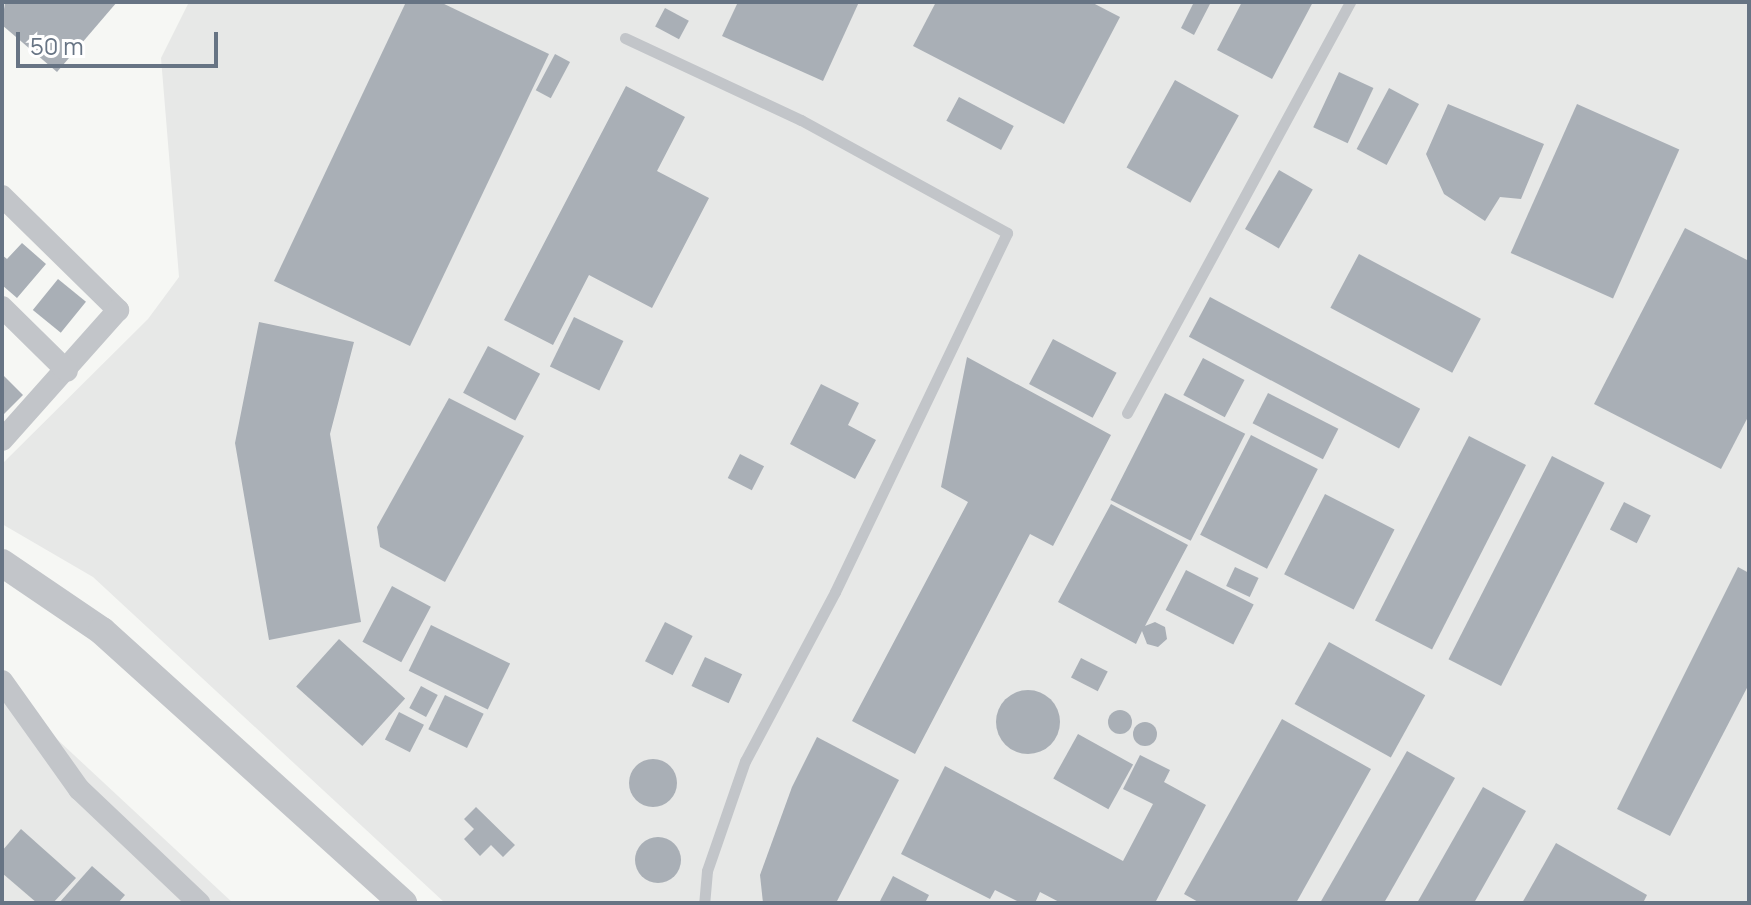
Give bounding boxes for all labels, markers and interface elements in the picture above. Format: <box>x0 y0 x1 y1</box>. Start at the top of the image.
scale bar <box>20 16 222 66</box>
text: 50 m <box>30 29 84 62</box>

